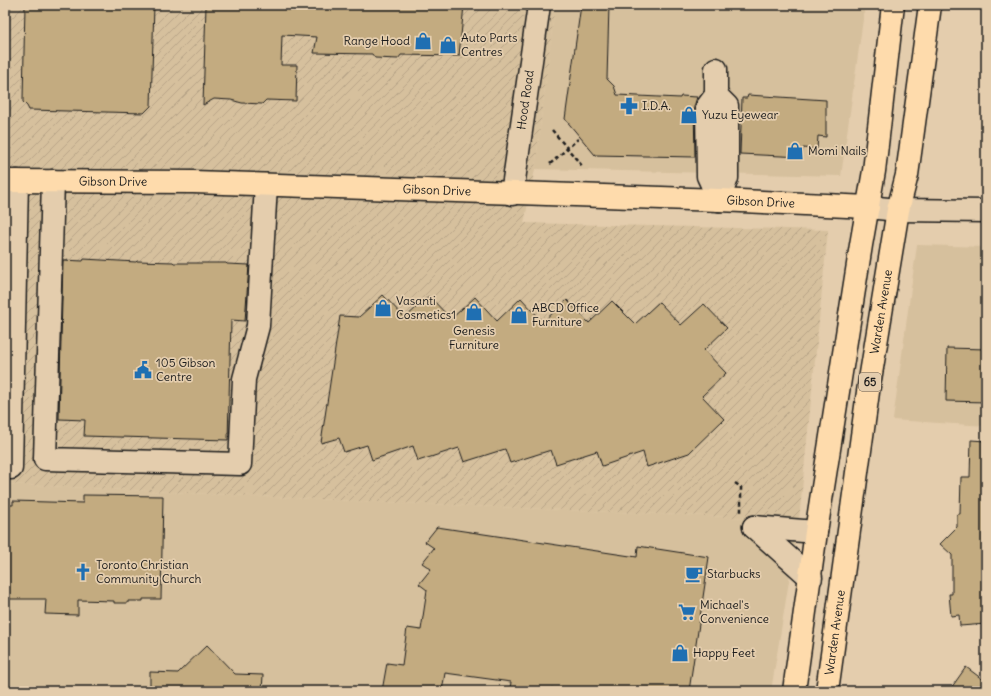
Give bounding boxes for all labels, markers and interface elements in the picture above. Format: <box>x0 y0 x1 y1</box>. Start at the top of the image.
place label: Auto Parts Centres <box>461 30 518 59</box>
shop icon: Range Hood <box>413 31 433 51</box>
place label: Range Hood <box>343 33 410 48</box>
shop icon: Auto Parts Centres <box>438 35 458 55</box>
street label: Hood Road <box>513 69 537 131</box>
pharmacy icon: I.D.A. <box>619 96 639 116</box>
place label: I.D.A. <box>642 98 671 113</box>
shop icon: Yuzu Eyewear <box>679 105 699 125</box>
place label: Yuzu Eyewear <box>702 107 778 122</box>
shop icon: Momi Nails <box>785 141 805 161</box>
place label: Momi Nails <box>808 143 866 158</box>
street label: Gibson Drive <box>79 173 147 189</box>
street label: Gibson Drive <box>402 181 471 199</box>
street label: Gibson Drive <box>726 192 795 211</box>
street label: Warden Avenue <box>866 268 895 355</box>
place label: Vasanti Cosmetics1 <box>396 293 456 322</box>
shop icon: Vasanti Cosmetics1 <box>373 298 393 318</box>
place label: ABCD Office Furniture <box>532 300 599 329</box>
shop icon: Genesis Furniture <box>464 302 484 322</box>
shop icon: ABCD Office Furniture <box>509 305 529 325</box>
place label: Genesis Furniture <box>449 323 499 352</box>
place label: 105 Gibson Centre <box>156 355 216 384</box>
public building icon: 105 Gibson Centre <box>133 360 153 380</box>
road number: 65 <box>859 373 881 391</box>
place label: Toronto Christian Community Church <box>96 557 202 586</box>
church icon: Toronto Christian Community Church <box>73 562 93 582</box>
cafe icon: Starbucks <box>684 564 704 584</box>
place label: Starbucks <box>707 566 761 581</box>
street label: Warden Avenue <box>821 589 848 676</box>
place label: Michael's Convenience <box>700 597 769 626</box>
supermarket icon: Michael's Convenience <box>677 602 697 622</box>
shop icon: Happy Feet <box>670 643 690 663</box>
place label: Happy Feet <box>693 645 755 660</box>

